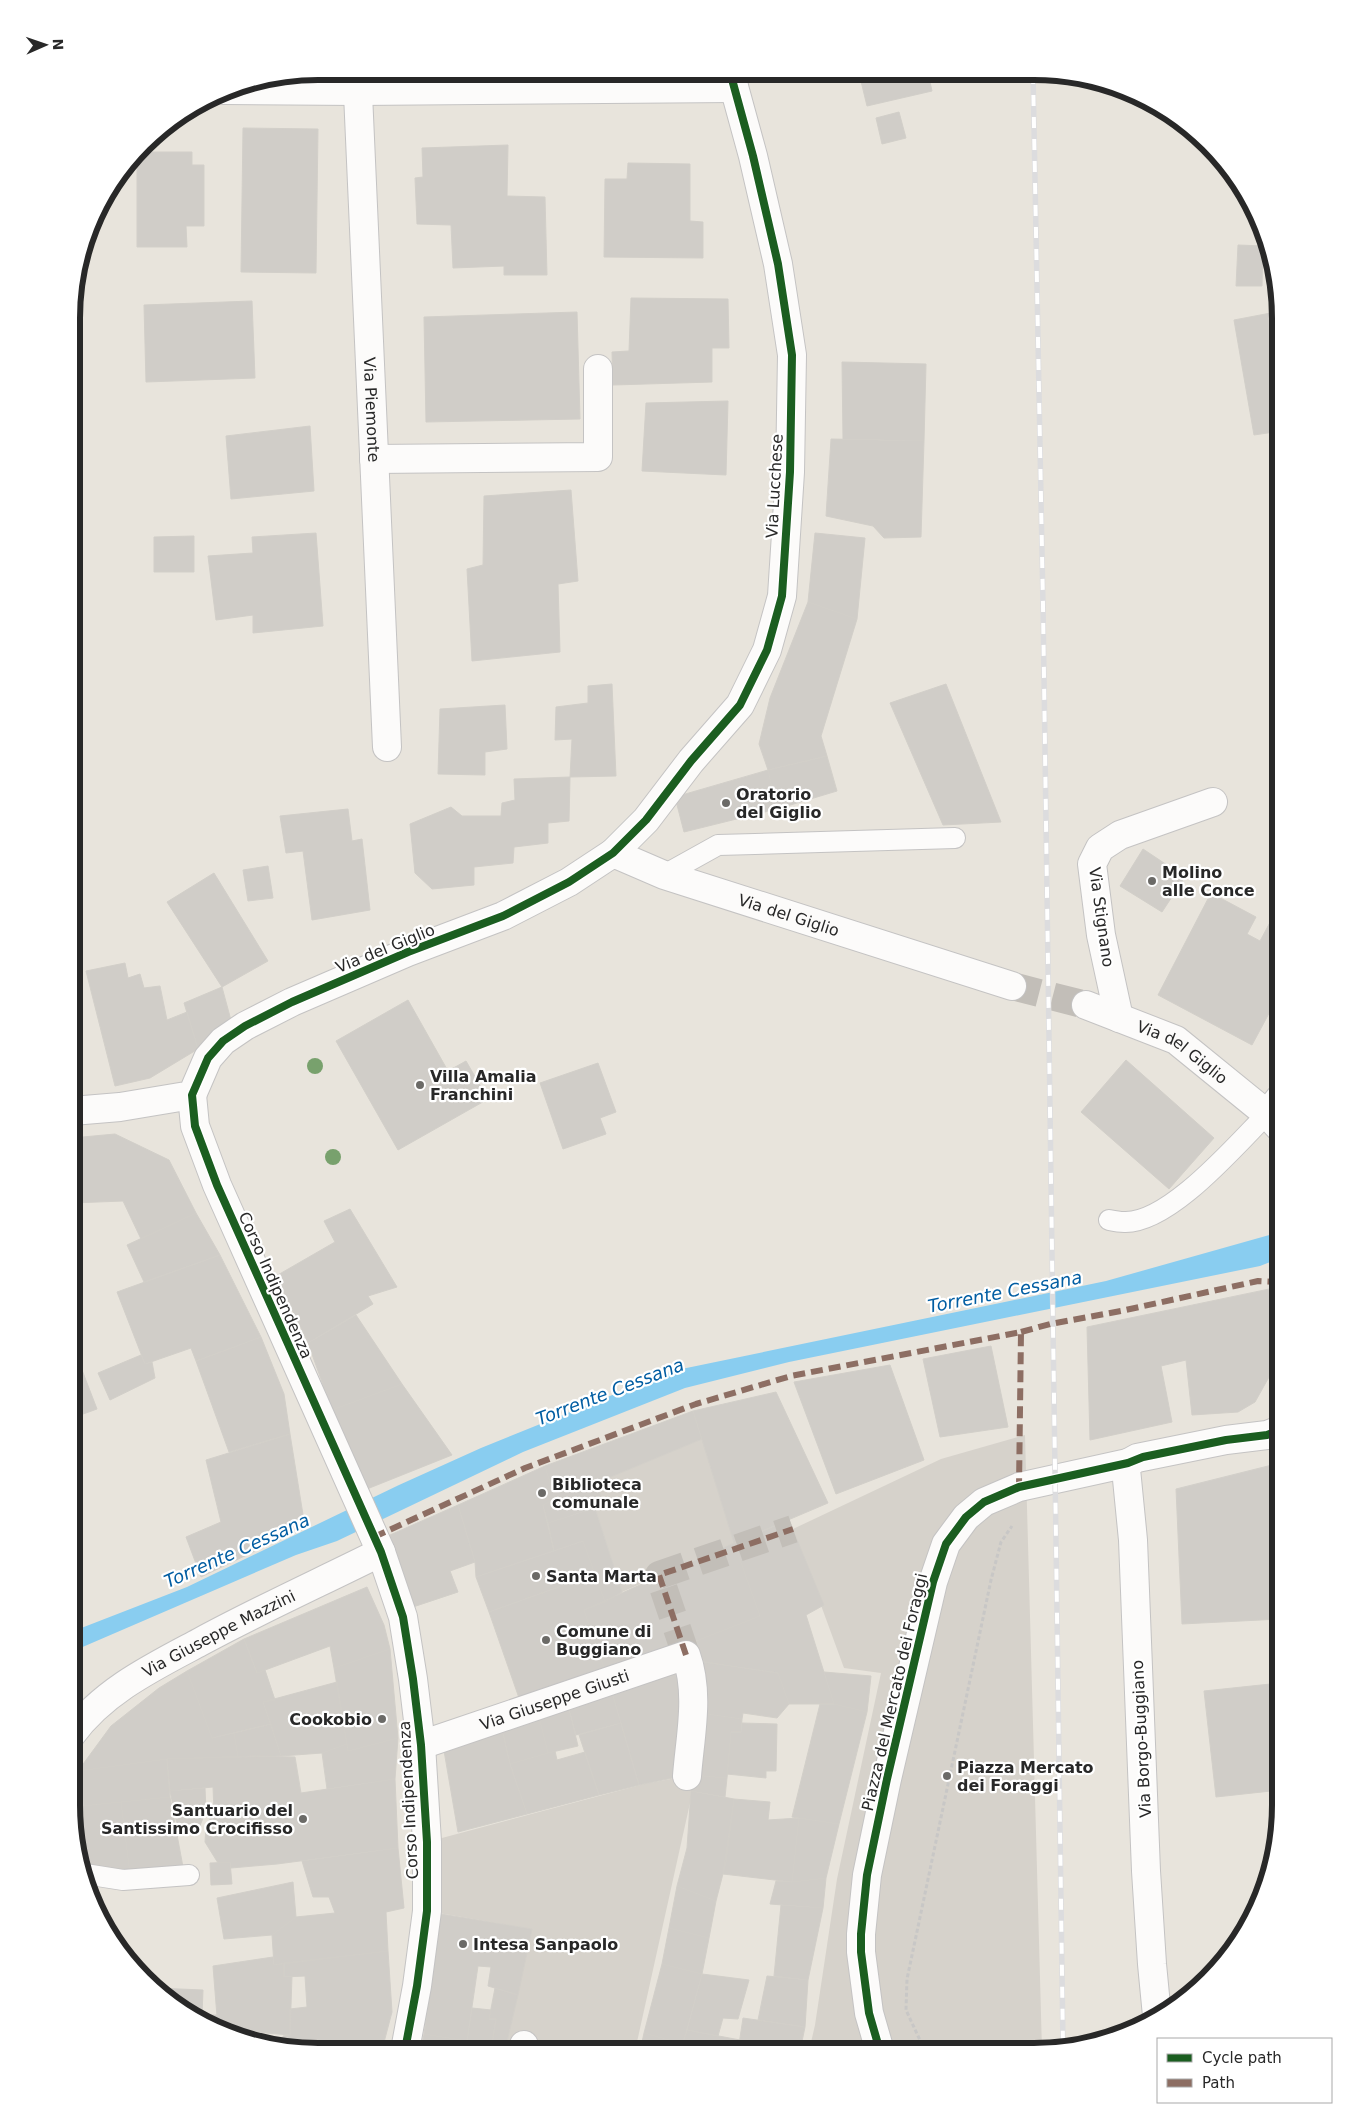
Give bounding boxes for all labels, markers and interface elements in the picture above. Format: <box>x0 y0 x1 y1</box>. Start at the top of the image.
north arrow <box>20 20 70 70</box>
text: N <box>50 38 66 51</box>
street label: Via Piemonte <box>360 357 383 463</box>
street label: Via Lucchese <box>762 433 787 539</box>
place label: Oratorio del Giglio <box>736 785 821 822</box>
marker: Oratorio del Giglio <box>720 797 732 809</box>
place label: Molino alle Conce <box>1162 863 1255 900</box>
street label: Via Stignano <box>1085 866 1118 968</box>
marker: Molino alle Conce <box>1146 875 1158 887</box>
street label: Via del Giglio <box>736 890 842 940</box>
street label: Via del Giglio <box>333 920 437 977</box>
street label: Via del Giglio <box>1134 1017 1231 1088</box>
place label: Villa Amalia Franchini <box>430 1067 537 1104</box>
marker: Villa Amalia Franchini <box>414 1079 426 1091</box>
street label: Corso Indipendenza <box>235 1209 316 1362</box>
water label: Torrente Cessana <box>926 1266 1084 1317</box>
water label: Torrente Cessana <box>533 1354 687 1429</box>
place label: Biblioteca comunale <box>552 1475 642 1512</box>
marker: Biblioteca comunale <box>536 1487 548 1499</box>
water label: Torrente Cessana <box>161 1509 313 1592</box>
place label: Santa Marta <box>546 1567 657 1586</box>
marker: Santa Marta <box>530 1570 542 1582</box>
street label: Piazza del Mercato dei Foraggi <box>858 1571 931 1813</box>
street label: Via Giuseppe Mazzini <box>139 1586 298 1682</box>
place label: Comune di Buggiano <box>556 1622 652 1659</box>
marker: Comune di Buggiano <box>540 1634 552 1646</box>
street label: Via Borgo-Buggiano <box>1128 1660 1155 1818</box>
street label: Via Giuseppe Giusti <box>478 1666 632 1734</box>
place label: Cookobio <box>289 1710 372 1729</box>
marker: Cookobio <box>376 1713 388 1725</box>
street label: Corso Indipendenza <box>395 1720 422 1880</box>
place label: Piazza Mercato dei Foraggi <box>957 1758 1094 1795</box>
marker: Piazza Mercato dei Foraggi <box>941 1770 953 1782</box>
place label: Santuario del Santissimo Crocifisso <box>101 1801 293 1838</box>
marker: Santuario del Santissimo Crocifisso <box>297 1813 309 1825</box>
place label: Intesa Sanpaolo <box>473 1935 618 1954</box>
marker: Intesa Sanpaolo <box>457 1938 469 1950</box>
legend <box>1157 2038 1332 2103</box>
text: Cycle path <box>1202 2049 1282 2067</box>
text: Path <box>1202 2074 1235 2092</box>

